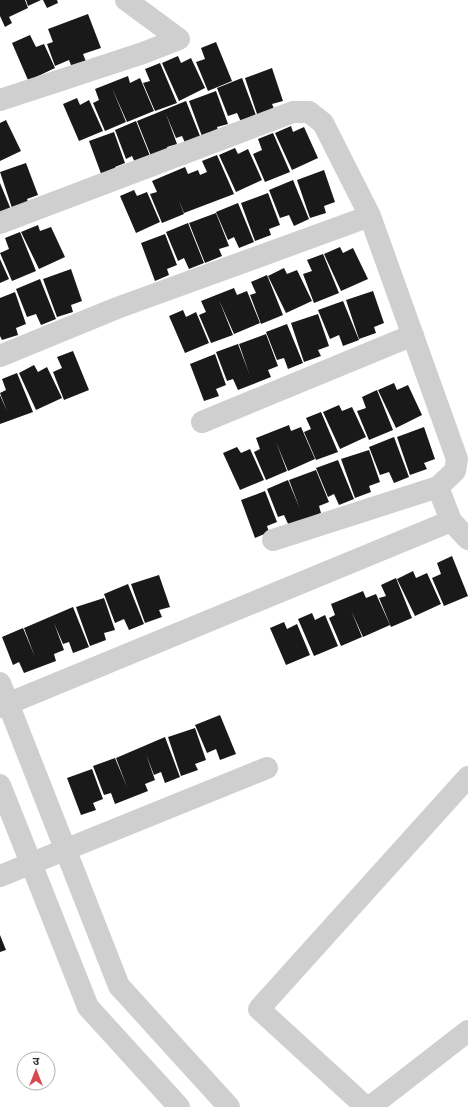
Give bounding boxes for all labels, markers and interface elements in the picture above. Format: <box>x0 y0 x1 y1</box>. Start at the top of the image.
north arrow <box>16 1051 56 1091</box>
text: उ <box>33 1055 40 1068</box>

